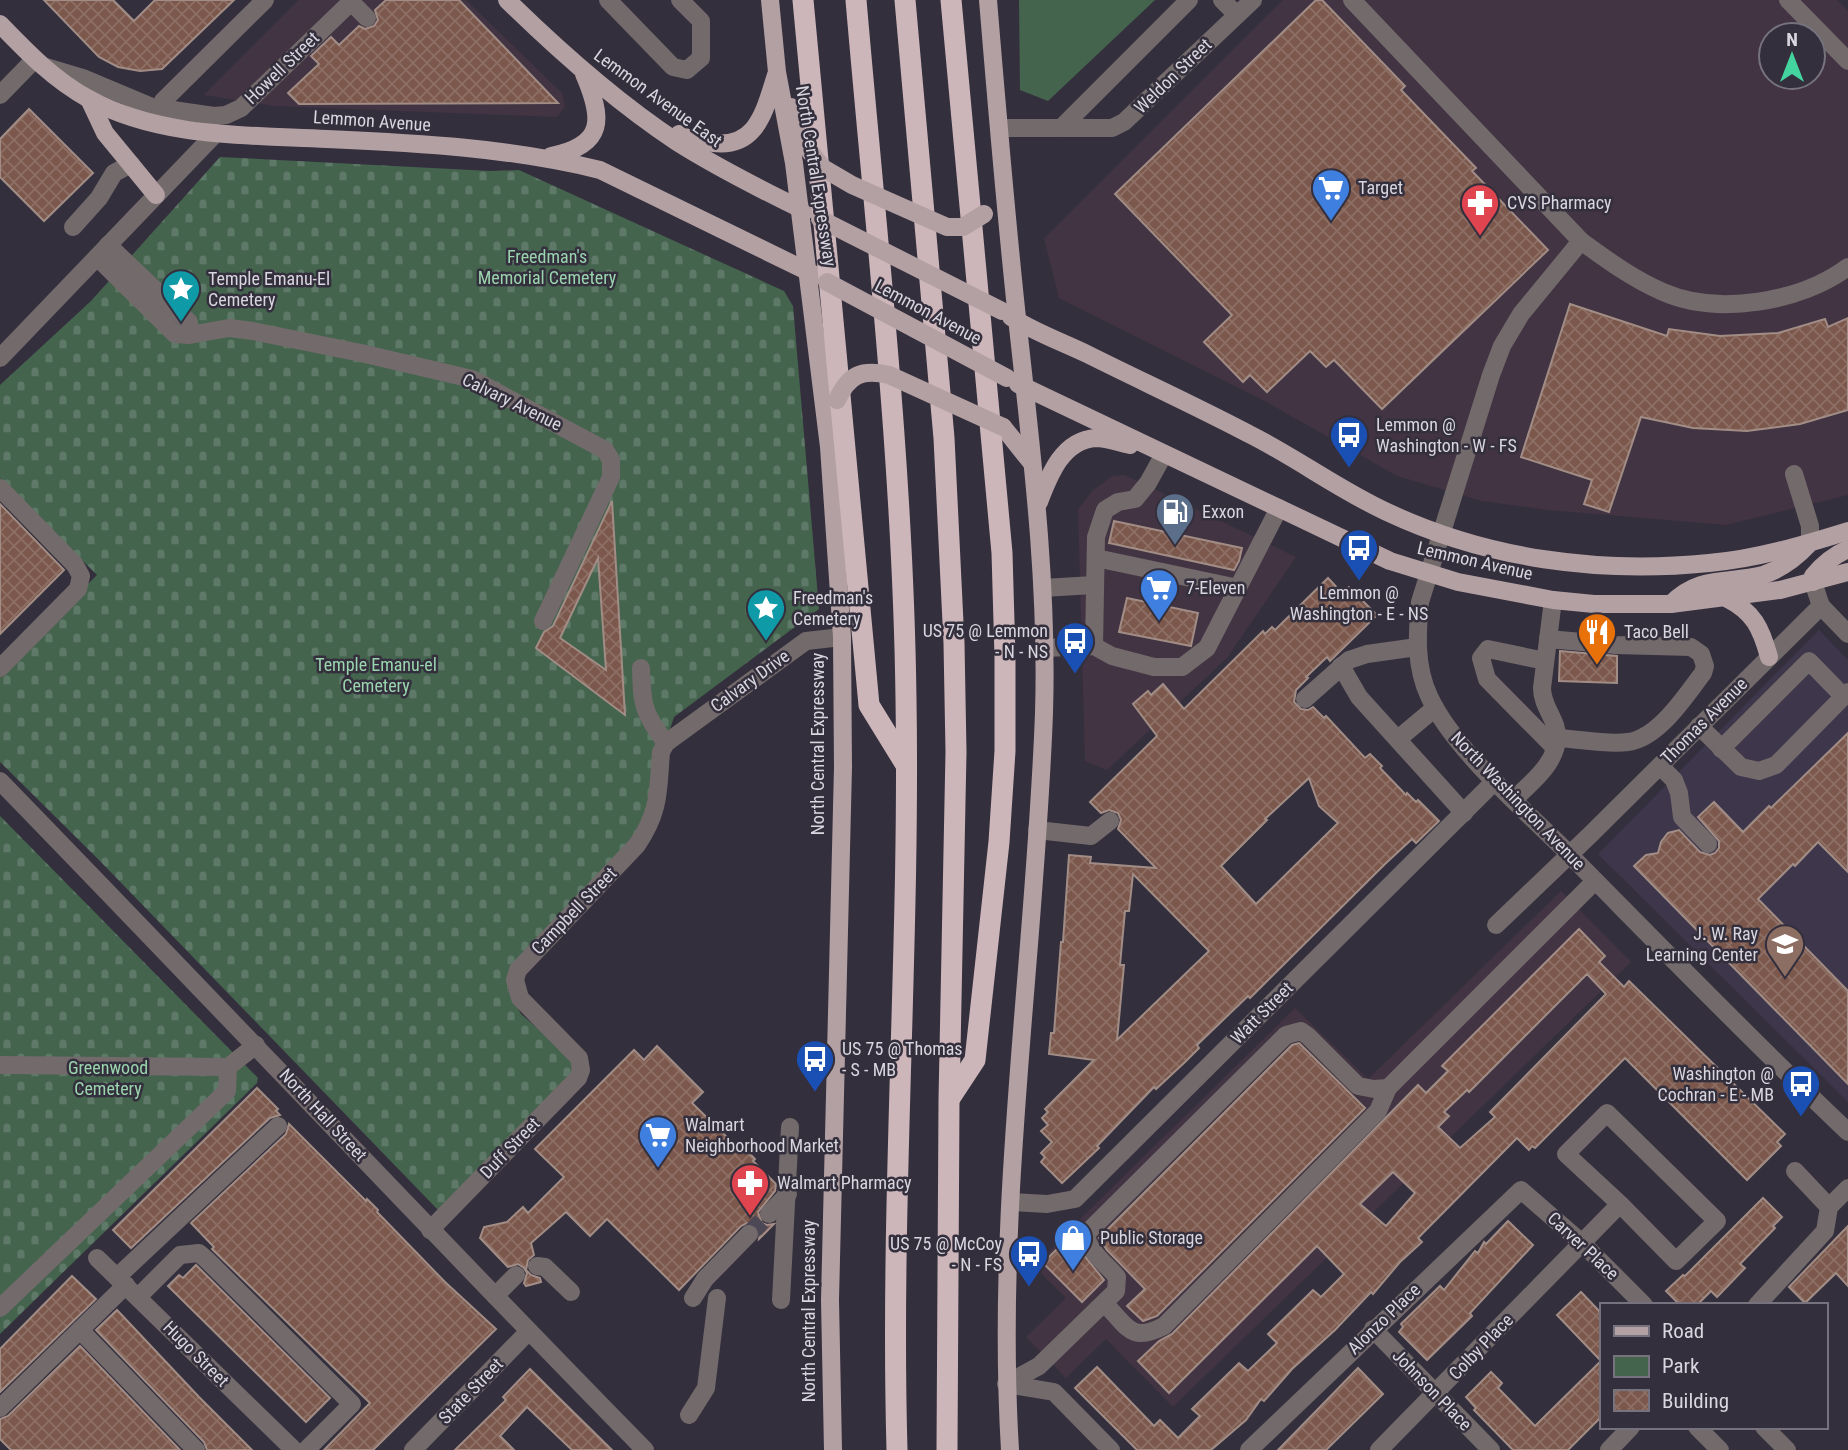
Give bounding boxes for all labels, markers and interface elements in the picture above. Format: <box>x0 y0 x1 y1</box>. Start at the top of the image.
north arrow <box>1757 21 1827 91</box>
street label: Howell Street <box>240 27 323 108</box>
text: N <box>1786 28 1798 51</box>
street label: Weldon Street <box>1130 34 1216 118</box>
street label: Lemmon Avenue East <box>590 44 726 151</box>
street label: North Central Expressway <box>792 84 841 268</box>
street label: Lemmon Avenue <box>313 106 432 135</box>
supermarket icon: Target <box>1310 167 1352 222</box>
place label: Target <box>1358 177 1403 198</box>
pharmacy icon: CVS Pharmacy <box>1459 182 1501 237</box>
place label: CVS Pharmacy <box>1507 192 1612 213</box>
park label: Freedman's Memorial Cemetery <box>478 246 617 288</box>
place icon: Temple Emanu-El Cemetery <box>160 268 202 323</box>
place label: Temple Emanu-El Cemetery <box>208 268 330 310</box>
street label: Lemmon Avenue <box>871 275 985 348</box>
street label: Calvary Avenue <box>459 368 565 435</box>
bus stop icon: Lemmon @ Washington - W - FS <box>1328 414 1370 469</box>
place label: Lemmon @ Washington - W - FS <box>1376 414 1517 456</box>
fuel station icon: Exxon <box>1154 491 1196 546</box>
place label: Exxon <box>1202 501 1244 522</box>
bus stop icon: Lemmon @ Washington - E - NS <box>1338 527 1380 582</box>
street label: Lemmon Avenue <box>1415 537 1535 584</box>
supermarket icon: 7-Eleven <box>1138 567 1180 622</box>
place label: 7-Eleven <box>1186 577 1246 598</box>
place label: Lemmon @ Washington - E - NS <box>1290 582 1428 624</box>
place icon: Freedman's Cemetery <box>745 587 787 642</box>
place label: Freedman's Cemetery <box>793 587 873 629</box>
restaurant icon: Taco Bell <box>1576 611 1618 666</box>
place label: US 75 @ Lemmon - N - NS <box>923 620 1048 662</box>
bus stop icon: US 75 @ Lemmon - N - NS <box>1054 620 1096 675</box>
place label: Taco Bell <box>1624 621 1689 642</box>
street label: Calvary Drive <box>706 645 793 716</box>
street label: North Central Expressway <box>807 652 828 835</box>
park label: Temple Emanu-el Cemetery <box>315 654 437 696</box>
street label: Thomas Avenue <box>1656 673 1751 768</box>
street label: North Washington Avenue <box>1447 727 1590 874</box>
street label: Campbell Street <box>527 863 620 959</box>
place label: J. W. Ray Learning Center <box>1646 923 1759 965</box>
school or university icon: J. W. Ray Learning Center <box>1764 923 1806 978</box>
street label: Watt Street <box>1226 977 1297 1048</box>
bus stop icon: US 75 @ Thomas - S - MB <box>794 1038 836 1093</box>
place label: US 75 @ Thomas - S - MB <box>842 1038 963 1080</box>
park label: Greenwood Cemetery <box>68 1057 148 1099</box>
place label: Washington @ Cochran - E - MB <box>1657 1063 1774 1105</box>
bus stop icon: Washington @ Cochran - E - MB <box>1780 1063 1822 1118</box>
street label: North Hall Street <box>275 1064 371 1165</box>
street label: Duff Street <box>475 1113 544 1183</box>
supermarket icon: Walmart Neighborhood Market <box>637 1114 679 1169</box>
place label: Walmart Neighborhood Market <box>685 1114 839 1156</box>
pharmacy icon: Walmart Pharmacy <box>729 1162 771 1217</box>
place label: Walmart Pharmacy <box>777 1172 912 1193</box>
street label: Carver Place <box>1543 1207 1623 1284</box>
shop icon: Public Storage <box>1052 1217 1094 1272</box>
street label: North Central Expressway <box>798 1219 819 1402</box>
place label: Public Storage <box>1100 1227 1203 1248</box>
place label: US 75 @ McCoy - N - FS <box>890 1233 1002 1275</box>
bus stop icon: US 75 @ McCoy - N - FS <box>1008 1233 1050 1288</box>
street label: Alonzo Place <box>1343 1279 1424 1358</box>
legend <box>1600 1303 1827 1429</box>
street label: Colby Place <box>1444 1309 1517 1384</box>
street label: Hugo Street <box>159 1316 234 1391</box>
text: Road <box>1662 1319 1704 1343</box>
street label: Johnson Place <box>1388 1345 1476 1435</box>
street label: State Street <box>434 1353 507 1428</box>
text: Park <box>1662 1354 1700 1378</box>
text: Building <box>1662 1389 1729 1413</box>

